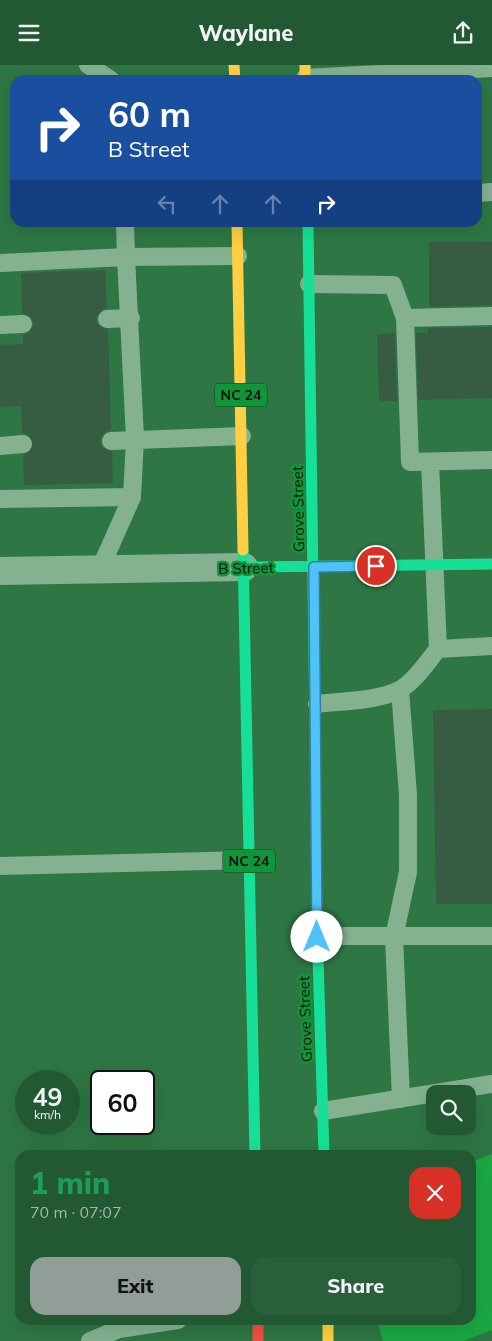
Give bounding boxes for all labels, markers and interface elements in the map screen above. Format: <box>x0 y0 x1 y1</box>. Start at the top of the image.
icon: menu <box>15 19 43 47</box>
text: Waylane <box>199 19 293 47</box>
icon: share <box>449 19 477 47</box>
text: 60 m <box>108 92 191 136</box>
icon: right <box>25 95 90 160</box>
text: B Street <box>108 135 190 163</box>
icon: left <box>153 190 181 218</box>
icon: ahead <box>206 190 234 218</box>
icon: ahead <box>259 190 287 218</box>
icon: right <box>312 190 340 218</box>
road number: NC 24 <box>215 383 267 407</box>
street label: Grove Street <box>288 466 308 552</box>
pin <box>355 545 397 587</box>
icon: arrive <box>362 552 390 580</box>
street label: B Street <box>218 558 274 578</box>
road number: NC 24 <box>223 849 275 873</box>
position arrow <box>290 910 342 962</box>
street label: Grove Street <box>294 976 316 1062</box>
speed limit sign: 60 <box>90 1070 155 1135</box>
text: 49 <box>32 1081 63 1112</box>
map controls <box>426 1085 476 1135</box>
button: search <box>426 1085 476 1135</box>
text: km/h <box>34 1107 61 1122</box>
text: 1 min <box>30 1164 110 1202</box>
button: close <box>409 1167 461 1219</box>
text: 70 m · 07:07 <box>30 1202 122 1222</box>
button: Exit <box>30 1257 241 1315</box>
button: Share <box>251 1257 461 1315</box>

